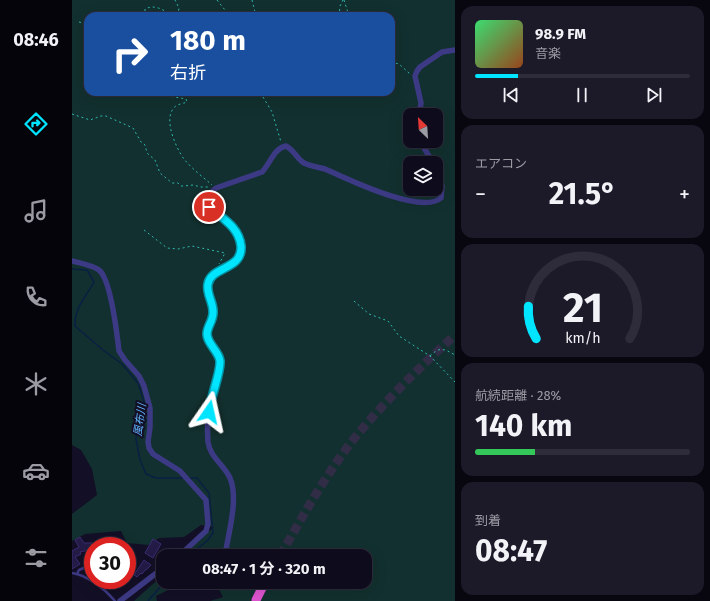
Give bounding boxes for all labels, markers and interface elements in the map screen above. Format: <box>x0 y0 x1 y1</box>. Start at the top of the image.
text: 180 m <box>170 24 246 57</box>
text: 98.9 FM <box>535 25 586 43</box>
icon: right <box>104 28 156 80</box>
text: 08:46 <box>13 29 59 51</box>
text: 音楽 <box>535 46 561 61</box>
text: 右折 <box>170 62 206 84</box>
icon: previous <box>500 84 522 106</box>
icon: pause <box>571 84 593 106</box>
icon: next <box>643 84 665 106</box>
north arrow <box>403 108 443 148</box>
map controls <box>403 108 443 196</box>
icon: directions <box>22 110 50 138</box>
button: layers <box>403 156 443 196</box>
text: エアコン <box>475 156 527 171</box>
text: 21.5° <box>549 176 616 212</box>
text: − <box>475 181 486 208</box>
text: + <box>679 181 690 208</box>
pin <box>192 190 226 224</box>
icon: arrive <box>198 196 220 218</box>
icon: music <box>22 197 50 225</box>
text: 21 <box>563 282 602 332</box>
icon: phone <box>22 283 50 311</box>
text: km/h <box>565 329 600 346</box>
icon: climate <box>22 370 50 398</box>
text: 航続距離 · 28% <box>475 388 561 403</box>
position arrow <box>188 391 230 433</box>
water label: 風布川 <box>131 402 149 437</box>
text: 140 km <box>475 408 572 444</box>
icon: car <box>22 457 50 485</box>
text: 到着 <box>475 513 501 528</box>
text: 08:47 <box>475 533 547 569</box>
speed limit sign: 30 <box>84 537 136 589</box>
icon: filters <box>22 544 50 572</box>
text: 08:47 · 1 分 · 320 m <box>202 560 326 578</box>

